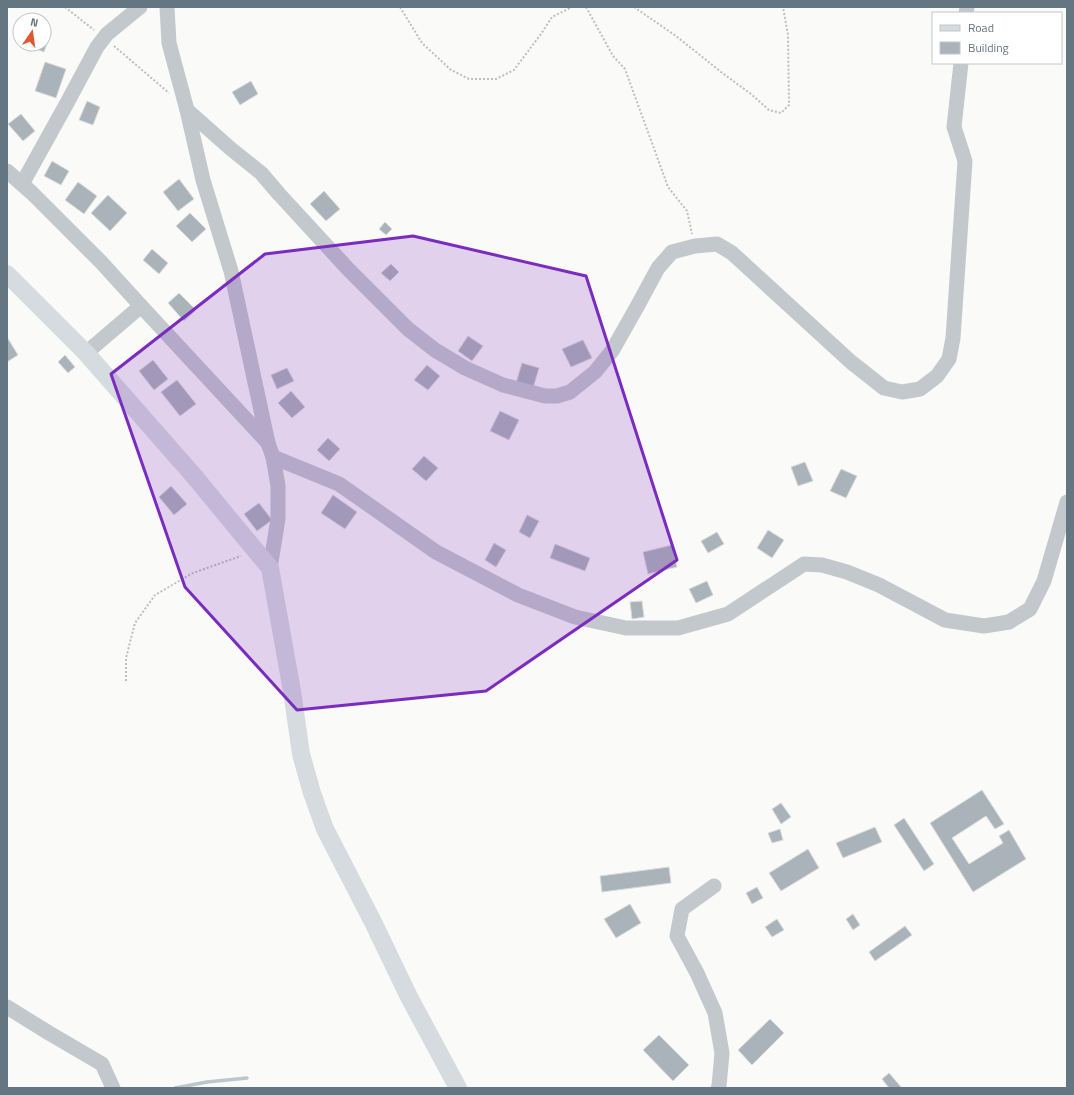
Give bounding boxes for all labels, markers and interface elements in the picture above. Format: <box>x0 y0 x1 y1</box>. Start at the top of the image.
north arrow <box>12 12 52 52</box>
legend <box>932 12 1062 64</box>
text: N <box>29 14 40 31</box>
text: Road <box>968 18 994 37</box>
text: Building <box>968 38 1009 57</box>

